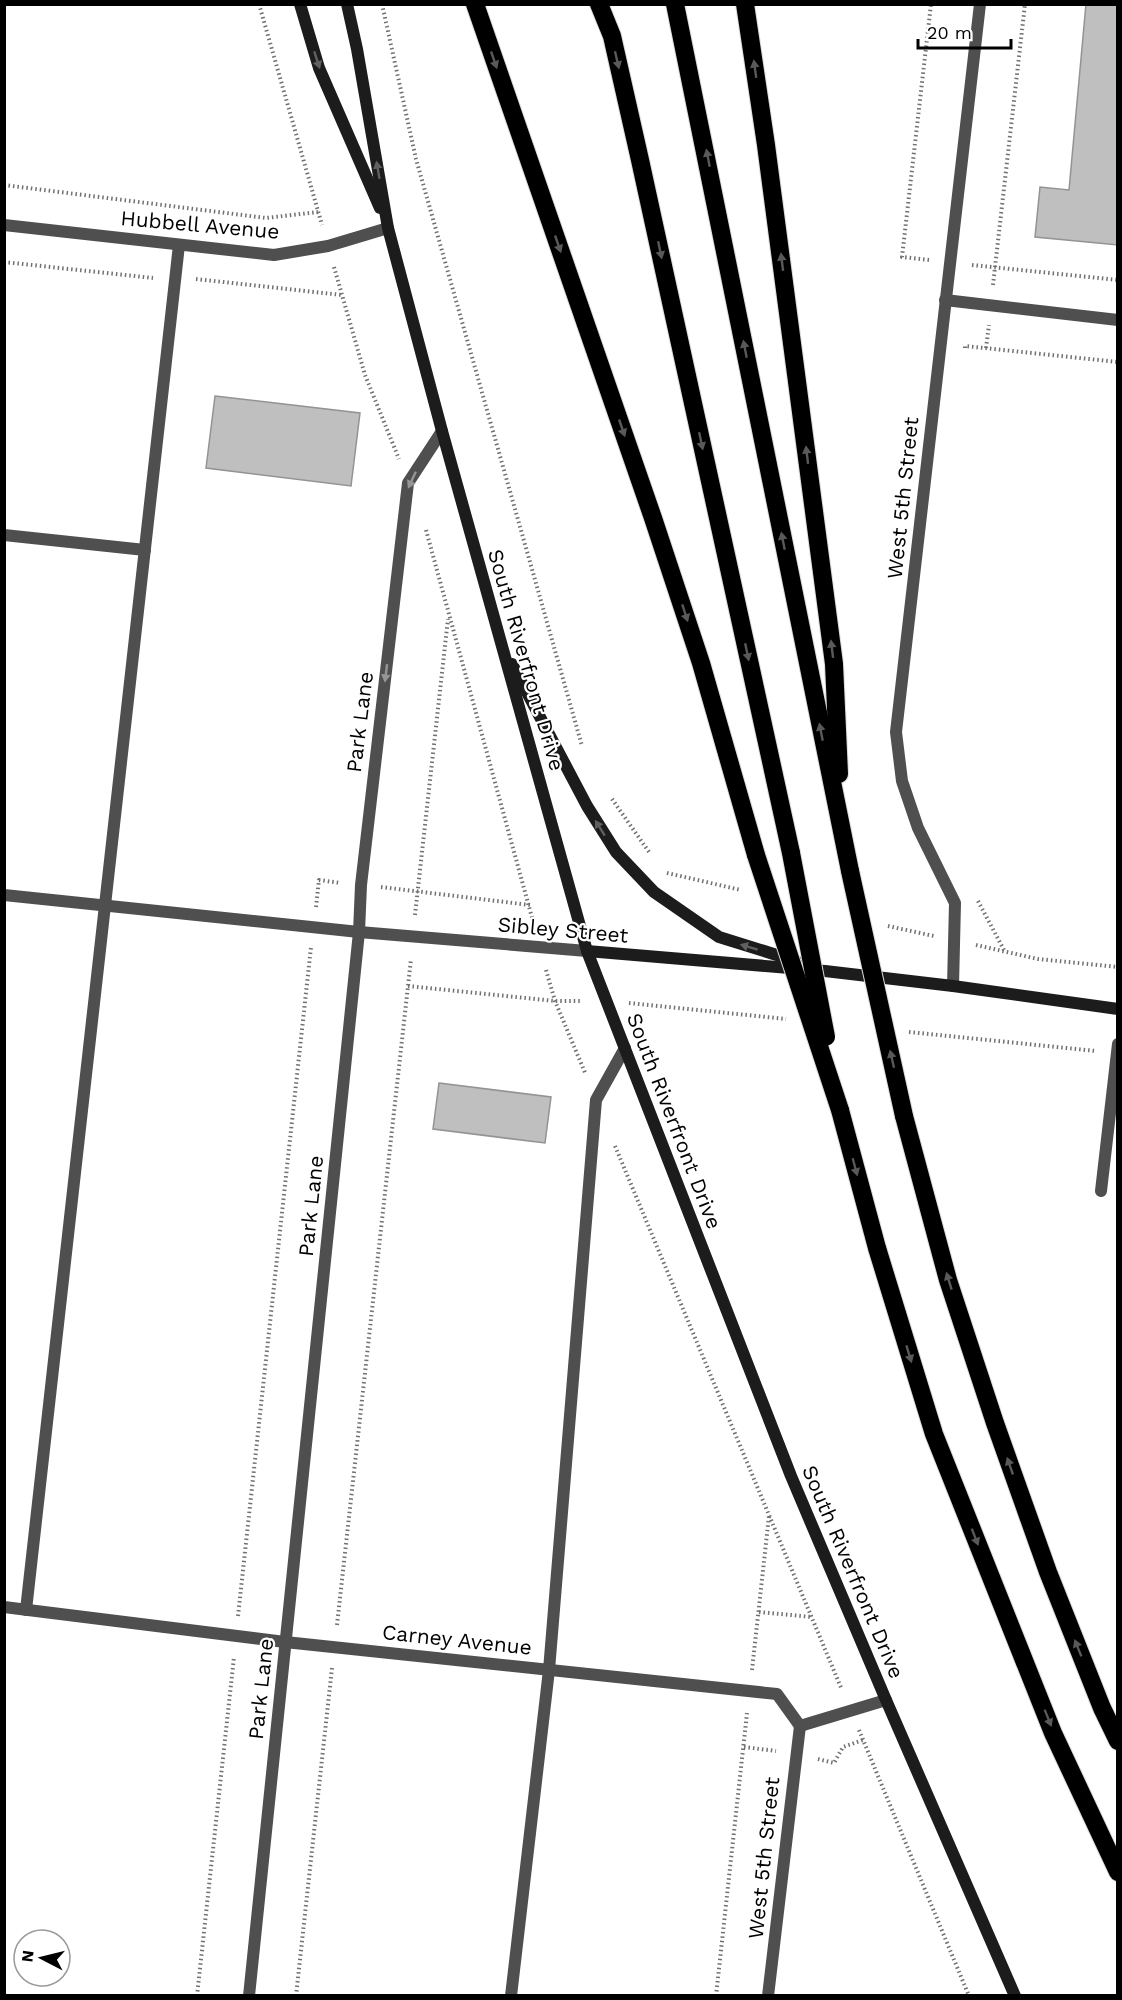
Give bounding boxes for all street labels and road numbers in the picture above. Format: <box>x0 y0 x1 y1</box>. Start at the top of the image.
street label: Hubbell Avenue <box>120 205 281 244</box>
street label: West 5th Street <box>882 415 923 580</box>
street label: South Riverfront Drive <box>483 546 570 773</box>
street label: Park Lane <box>341 670 378 774</box>
street label: Sibley Street <box>497 911 629 948</box>
street label: South Riverfront Drive <box>622 1009 727 1232</box>
street label: Park Lane <box>293 1154 328 1258</box>
street label: South Riverfront Drive <box>797 1461 910 1682</box>
street label: Carney Avenue <box>381 1619 533 1660</box>
street label: Park Lane <box>243 1637 278 1741</box>
street label: West 5th Street <box>743 1775 784 1940</box>

